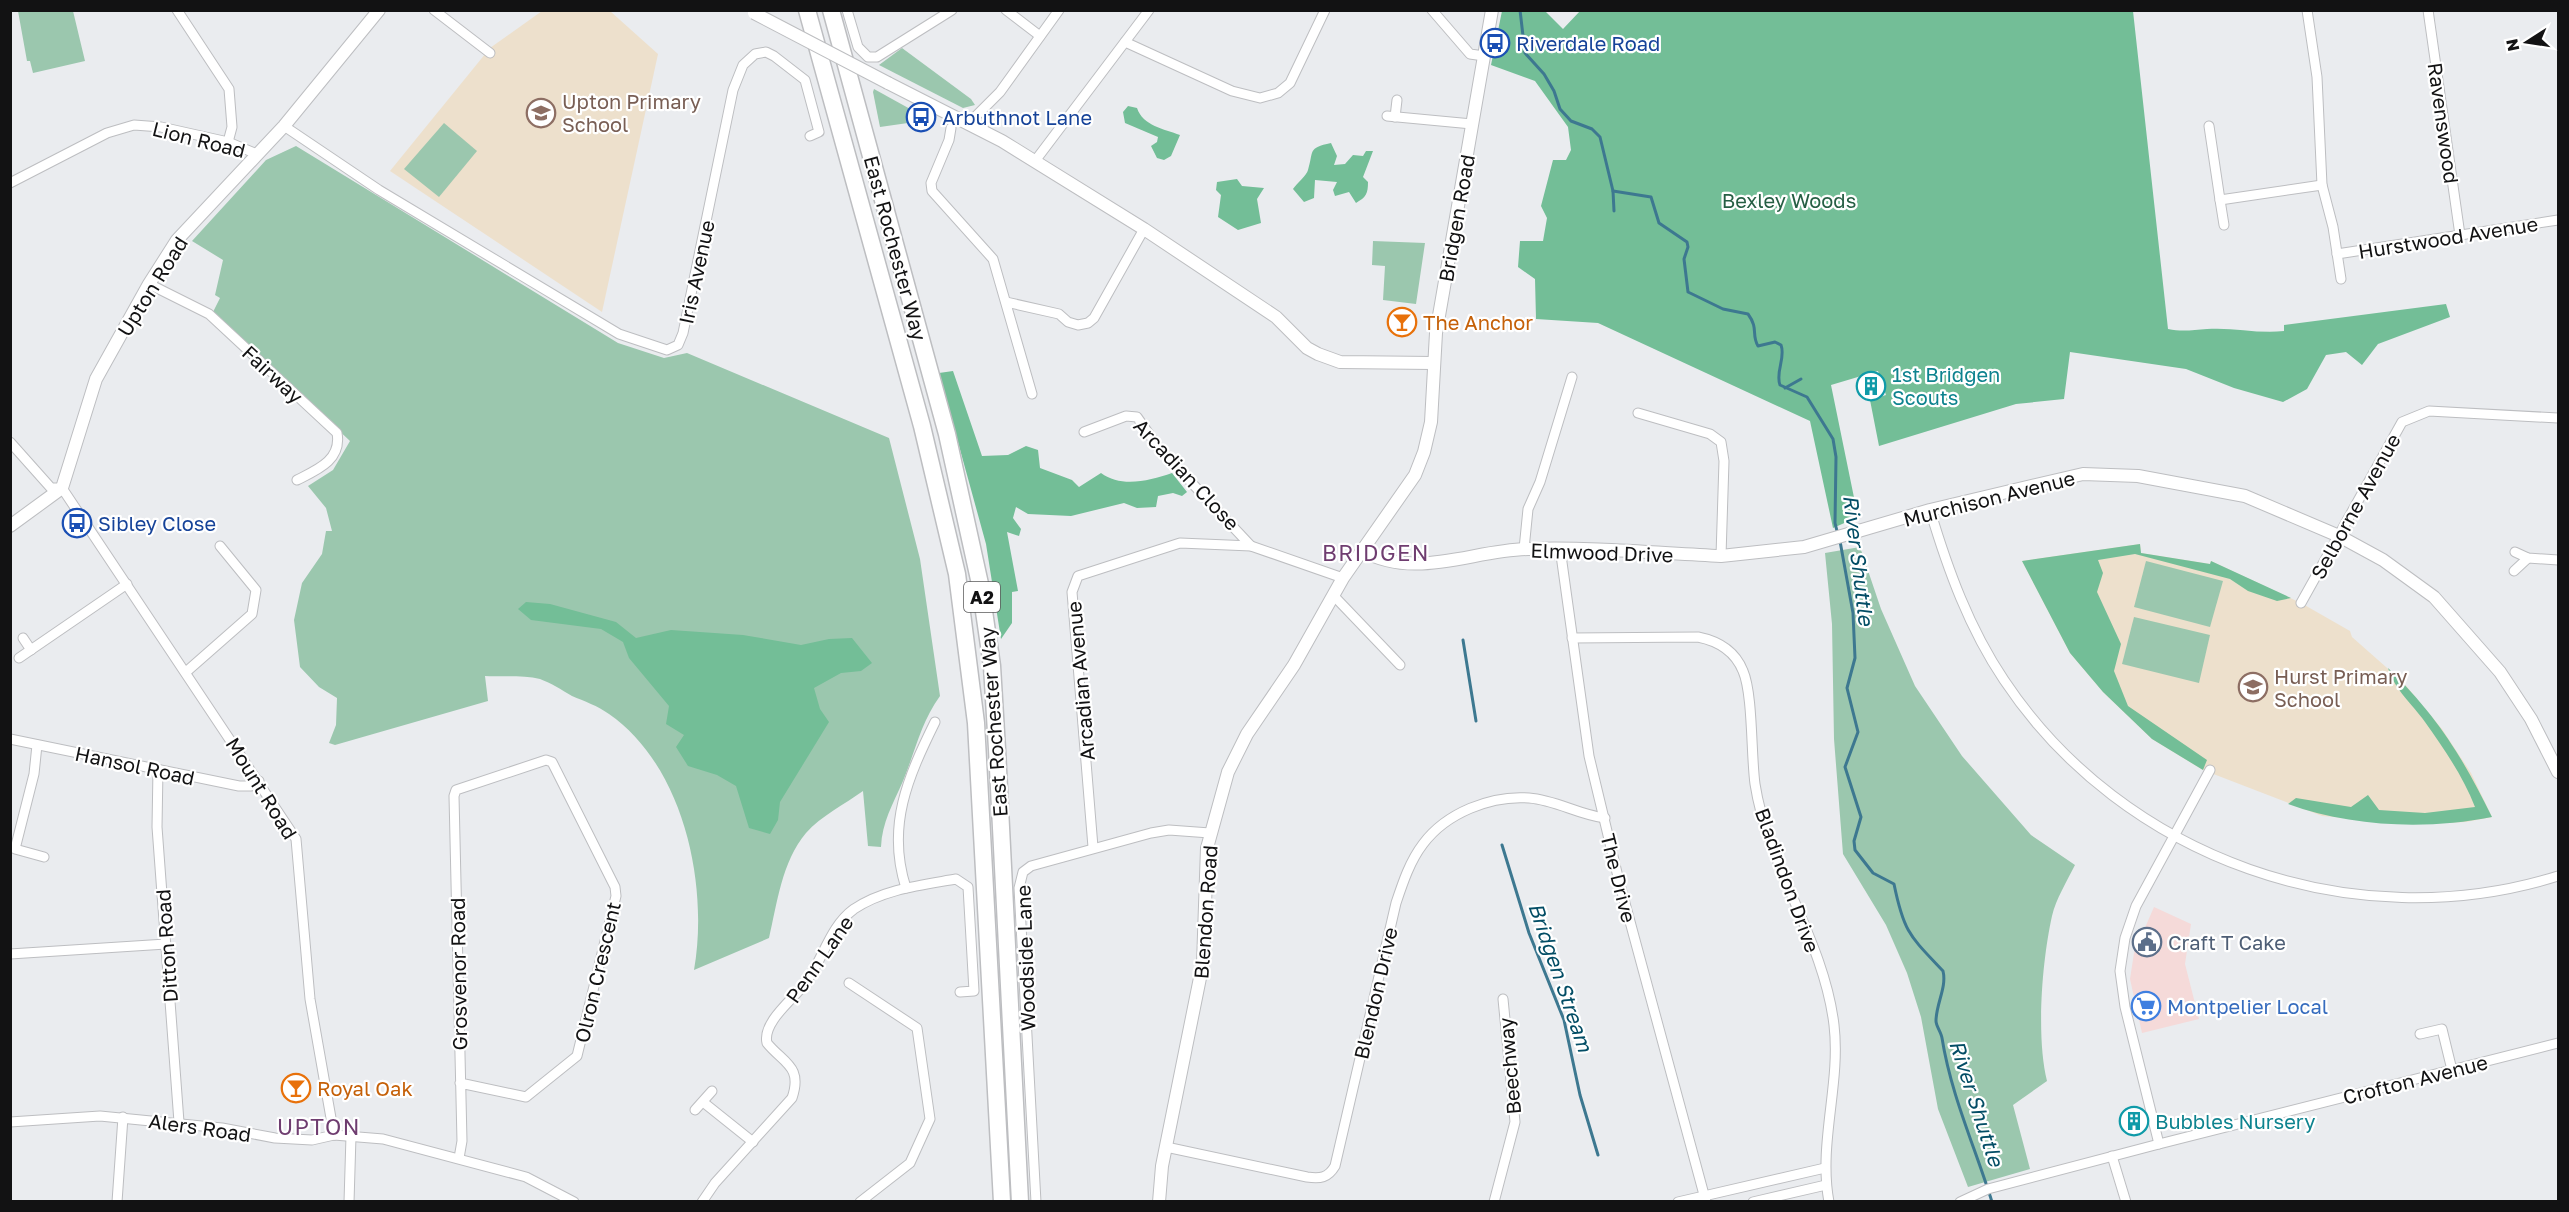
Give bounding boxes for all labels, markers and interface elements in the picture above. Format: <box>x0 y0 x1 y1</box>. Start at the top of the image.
north arrow <box>2497 12 2557 72</box>
bus stop icon: Riverdale Road <box>1479 27 1511 59</box>
place label: Riverdale Road <box>1516 31 1660 55</box>
text: N <box>2501 37 2523 53</box>
street label: Ravenswood <box>2424 61 2464 185</box>
place label: Upton Primary School <box>562 89 701 136</box>
school or university icon: Upton Primary School <box>525 97 557 129</box>
bus stop icon: Arbuthnot Lane <box>905 101 937 133</box>
place label: Arbuthnot Lane <box>942 105 1092 129</box>
street label: Lion Road <box>150 116 248 162</box>
street label: Bridgen Road <box>1433 152 1479 284</box>
street label: East Rochester Way <box>860 153 932 343</box>
park label: Bexley Woods <box>1722 188 1856 212</box>
street label: Hurstwood Avenue <box>2356 211 2540 263</box>
street label: Iris Avenue <box>673 218 719 326</box>
street label: Upton Road <box>112 232 192 340</box>
bar icon: The Anchor <box>1386 306 1418 338</box>
place label: The Anchor <box>1423 310 1533 334</box>
street label: Fairway <box>238 340 308 408</box>
place label: 1st Bridgen Scouts <box>1892 362 2000 409</box>
building icon: 1st Bridgen Scouts <box>1855 370 1887 402</box>
street label: Arcadian Close <box>1129 413 1245 535</box>
street label: Selborne Avenue <box>2305 429 2405 583</box>
street label: Murchison Avenue <box>1901 465 2077 531</box>
water label: River Shuttle <box>1838 493 1880 628</box>
bus stop icon: Sibley Close <box>61 507 93 539</box>
place label: Sibley Close <box>98 511 216 535</box>
street label: Elmwood Drive <box>1530 538 1674 566</box>
district label: BRIDGEN <box>1322 539 1430 566</box>
road number: A2 <box>964 582 1000 612</box>
street label: Arcadian Avenue <box>1061 600 1099 762</box>
street label: East Rochester Way <box>974 626 1012 818</box>
place label: Hurst Primary School <box>2274 664 2408 711</box>
school or university icon: Hurst Primary School <box>2237 671 2269 703</box>
street label: Mount Road <box>221 733 303 843</box>
street label: Hansol Road <box>73 741 197 789</box>
street label: Bladindon Drive <box>1751 804 1825 956</box>
street label: The Drive <box>1596 831 1642 925</box>
street label: Blendon Road <box>1188 844 1222 980</box>
street label: Woodside Lane <box>1010 884 1040 1032</box>
street label: Ditton Road <box>150 889 182 1003</box>
street label: Grosvenor Road <box>445 897 471 1051</box>
street label: Olron Crescent <box>569 899 625 1045</box>
water label: Bridgen Stream <box>1523 899 1599 1056</box>
street label: Penn Lane <box>780 911 858 1007</box>
street label: Blendon Drive <box>1348 925 1402 1061</box>
public building icon: Craft T Cake <box>2131 926 2163 958</box>
place label: Craft T Cake <box>2168 930 2286 954</box>
supermarket icon: Montpelier Local <box>2130 990 2162 1022</box>
place label: Montpelier Local <box>2167 994 2328 1018</box>
street label: Beechway <box>1493 1016 1525 1116</box>
water label: River Shuttle <box>1944 1037 2010 1171</box>
street label: Crofton Avenue <box>2340 1049 2490 1109</box>
bar icon: Royal Oak <box>280 1072 312 1104</box>
place label: Royal Oak <box>317 1076 413 1100</box>
building icon: Bubbles Nursery <box>2118 1105 2150 1137</box>
street label: Alers Road <box>147 1108 253 1146</box>
place label: Bubbles Nursery <box>2155 1109 2315 1133</box>
district label: UPTON <box>277 1113 361 1140</box>

